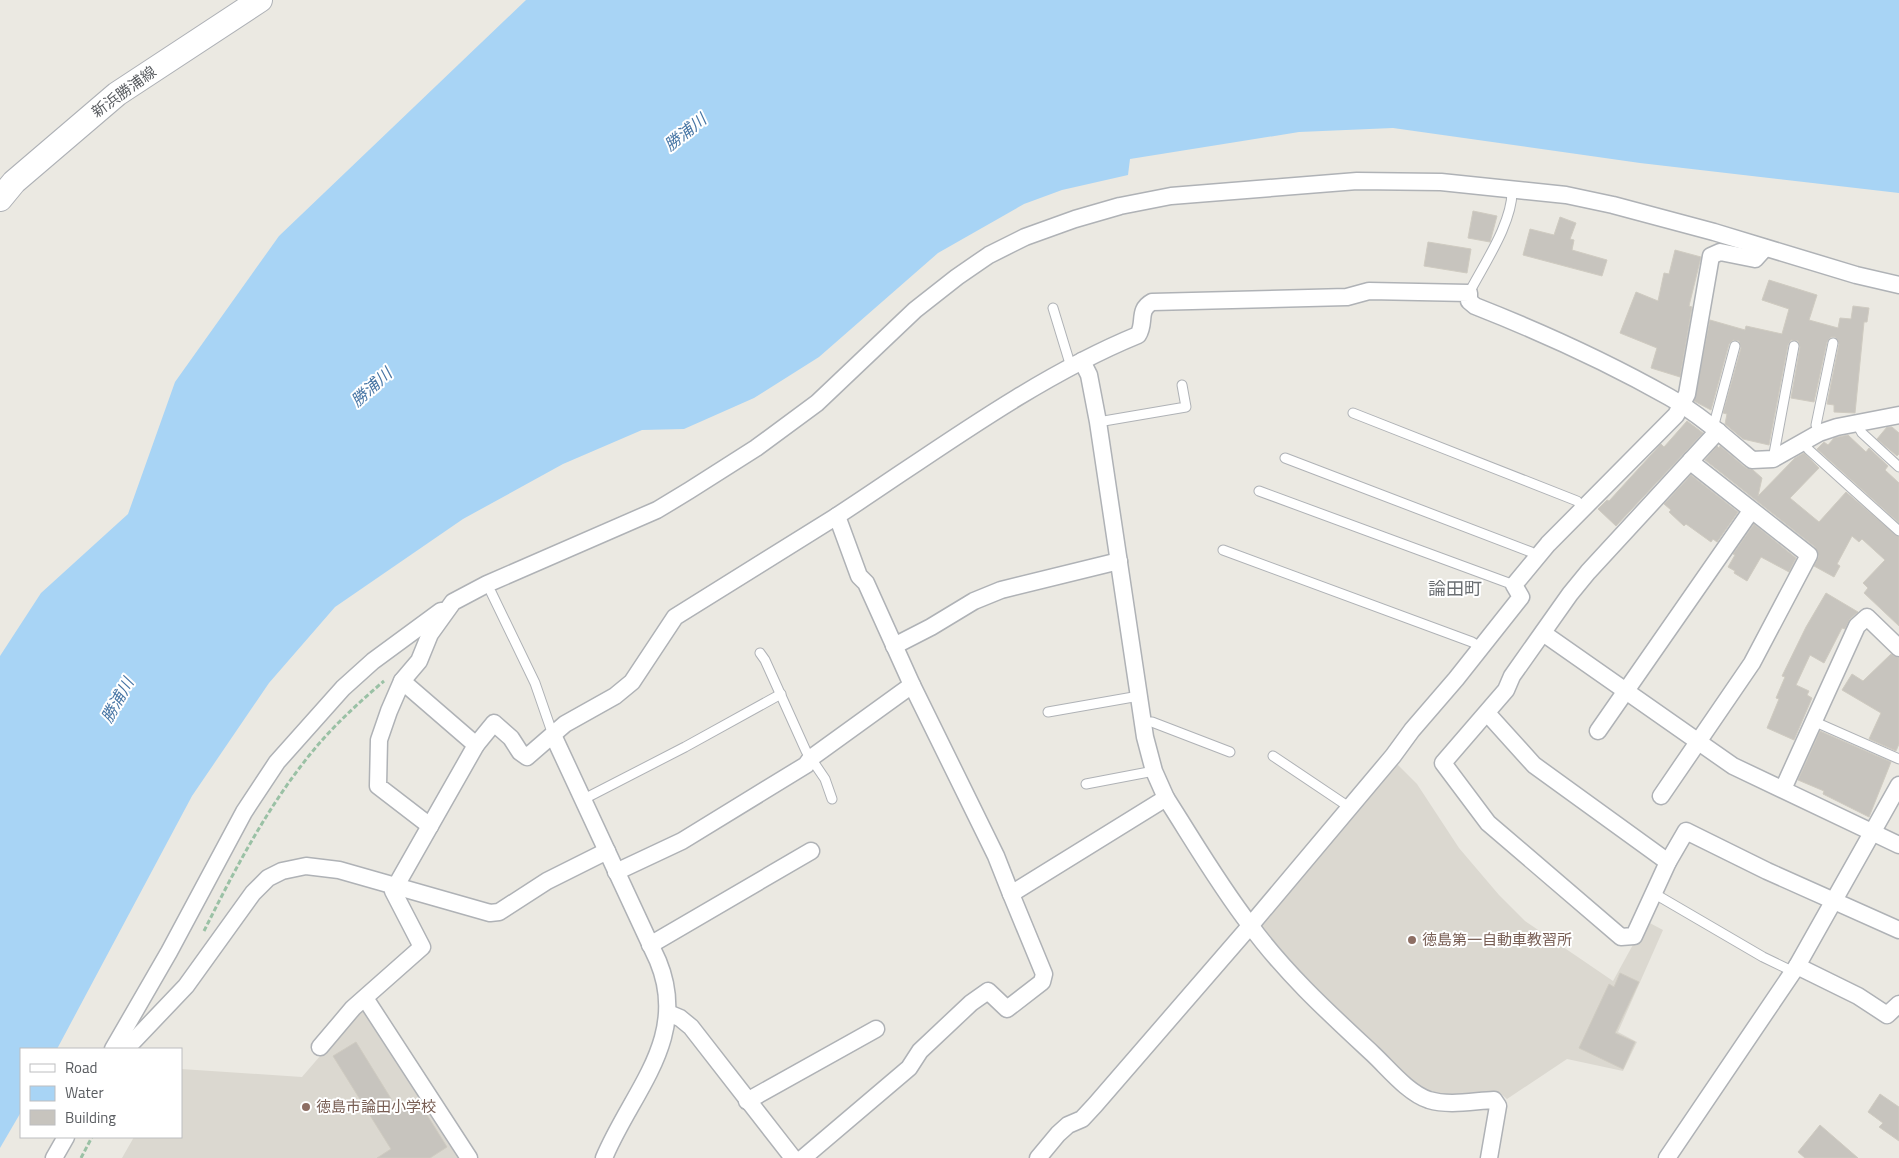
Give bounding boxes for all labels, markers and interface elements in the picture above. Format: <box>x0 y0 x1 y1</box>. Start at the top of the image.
street label: 新浜勝浦線 <box>87 60 161 123</box>
water label: 勝浦川 <box>659 106 713 156</box>
water label: 勝浦川 <box>345 361 398 412</box>
district label: 論田町 <box>1428 575 1482 602</box>
water label: 勝浦川 <box>95 671 140 727</box>
place label: 徳島第一自動車教習所 <box>1422 928 1572 951</box>
marker: 徳島第一自動車教習所 <box>1406 934 1418 946</box>
legend <box>20 1048 182 1138</box>
text: Road <box>65 1056 97 1079</box>
text: Water <box>65 1081 104 1104</box>
place label: 徳島市論田小学校 <box>316 1095 436 1118</box>
marker: 徳島市論田小学校 <box>300 1101 312 1113</box>
text: Building <box>65 1106 116 1129</box>

